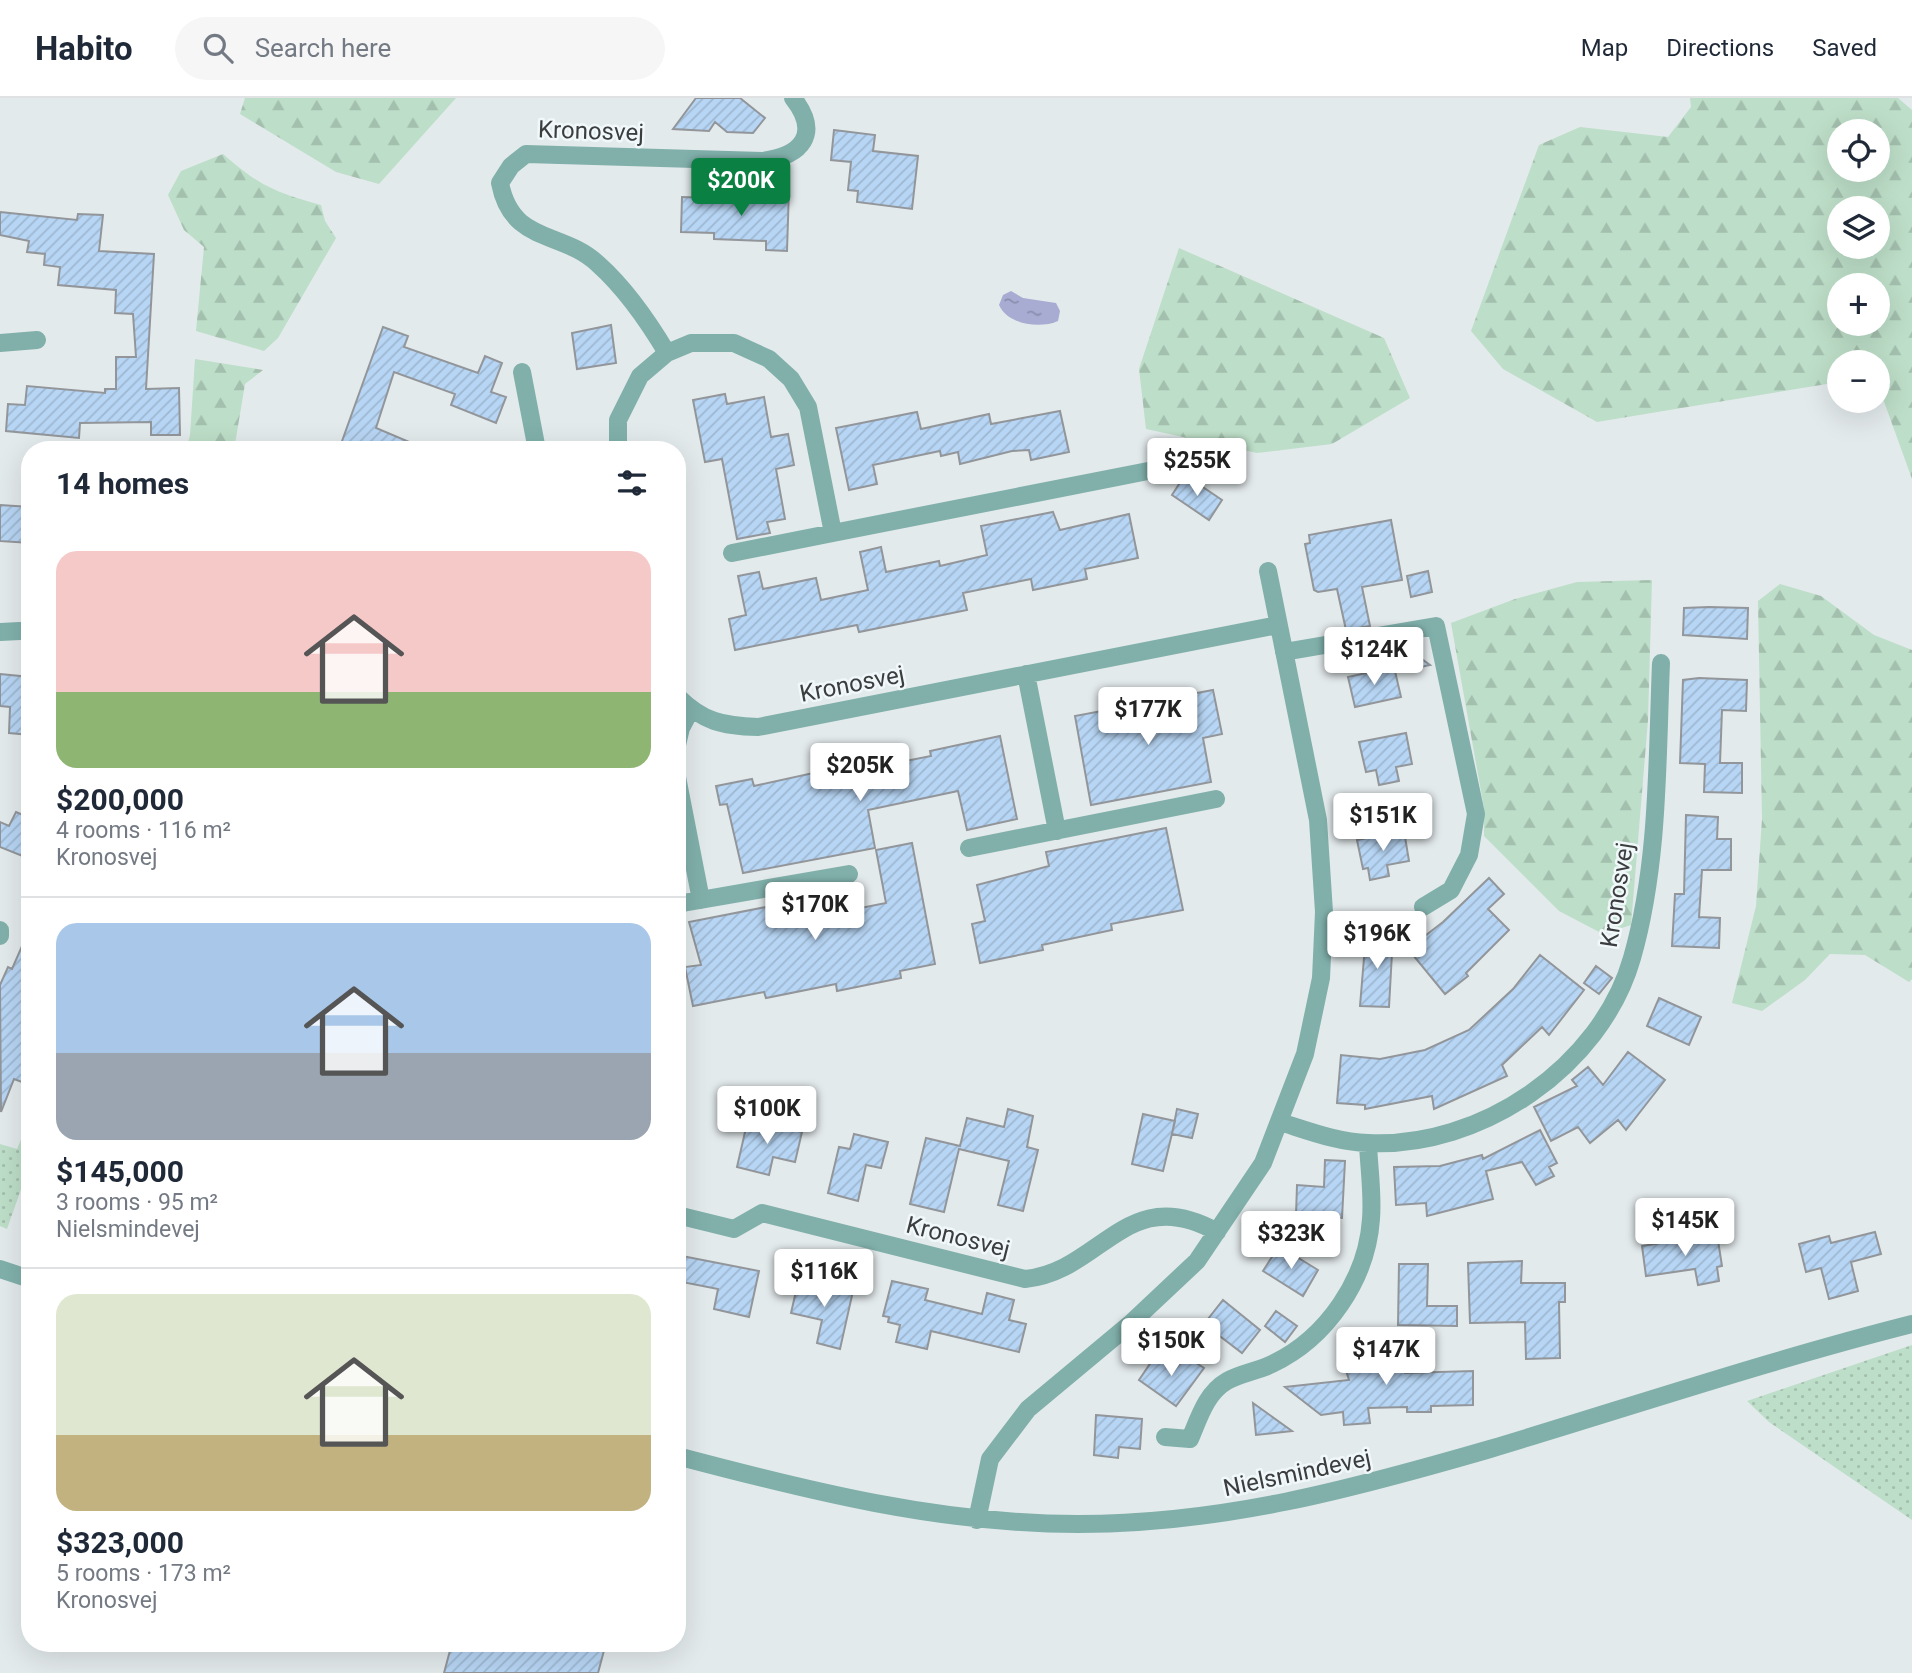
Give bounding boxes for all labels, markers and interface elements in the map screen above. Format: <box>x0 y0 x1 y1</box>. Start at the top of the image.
search box <box>175 17 665 80</box>
text: Habito <box>35 29 133 68</box>
icon: search <box>199 29 237 67</box>
text: Search here <box>255 33 391 63</box>
text: Map <box>1581 34 1628 62</box>
text: Directions <box>1666 34 1774 62</box>
text: Saved <box>1812 34 1877 62</box>
street label: Kronosvej <box>538 115 644 147</box>
map controls <box>1827 119 1890 413</box>
button: locate <box>1827 119 1890 182</box>
pin: $200K <box>692 158 790 218</box>
text: $200K <box>707 167 775 194</box>
button: layers <box>1827 196 1890 259</box>
button: + <box>1827 273 1890 336</box>
button: − <box>1827 350 1890 413</box>
pin: $255K <box>1148 438 1246 498</box>
text: $255K <box>1163 447 1231 474</box>
icon: filters <box>613 464 651 502</box>
text: 14 homes <box>56 466 189 501</box>
icon: home <box>291 596 417 722</box>
pin: $124K <box>1325 628 1423 687</box>
text: $124K <box>1340 636 1408 663</box>
street label: Kronosvej <box>797 660 907 708</box>
pin: $177K <box>1099 688 1197 747</box>
text: $177K <box>1114 696 1182 723</box>
pin: $205K <box>811 744 909 803</box>
text: $205K <box>826 752 894 779</box>
text: $200,000 <box>56 782 184 817</box>
pin: $151K <box>1334 794 1432 853</box>
text: $151K <box>1349 802 1417 829</box>
text: 4 rooms · 116 m² <box>56 817 231 844</box>
street label: Kronosvej <box>1595 841 1639 949</box>
text: Kronosvej <box>56 844 158 871</box>
pin: $170K <box>766 882 864 942</box>
text: $170K <box>781 891 849 918</box>
pin: $196K <box>1328 912 1426 971</box>
text: $196K <box>1343 920 1411 947</box>
icon: home <box>291 968 417 1094</box>
pin: $100K <box>718 1086 816 1146</box>
text: $100K <box>733 1095 801 1122</box>
text: $145,000 <box>56 1154 184 1189</box>
text: 3 rooms · 95 m² <box>56 1189 218 1216</box>
pin: $145K <box>1636 1198 1734 1258</box>
text: $145K <box>1651 1207 1719 1234</box>
street label: Kronosvej <box>903 1211 1013 1263</box>
pin: $323K <box>1242 1212 1340 1271</box>
text: Nielsmindevej <box>56 1216 200 1243</box>
text: $323K <box>1257 1220 1325 1247</box>
pin: $116K <box>775 1250 873 1309</box>
text: $116K <box>790 1258 858 1285</box>
pin: $150K <box>1122 1318 1220 1378</box>
text: $150K <box>1137 1327 1205 1354</box>
pin: $147K <box>1337 1328 1435 1387</box>
text: $147K <box>1352 1336 1420 1363</box>
icon: home <box>291 1339 417 1465</box>
street label: Nielsmindevej <box>1221 1444 1373 1502</box>
text: $323,000 <box>56 1525 184 1560</box>
text: 5 rooms · 173 m² <box>56 1560 231 1587</box>
text: Kronosvej <box>56 1587 158 1614</box>

